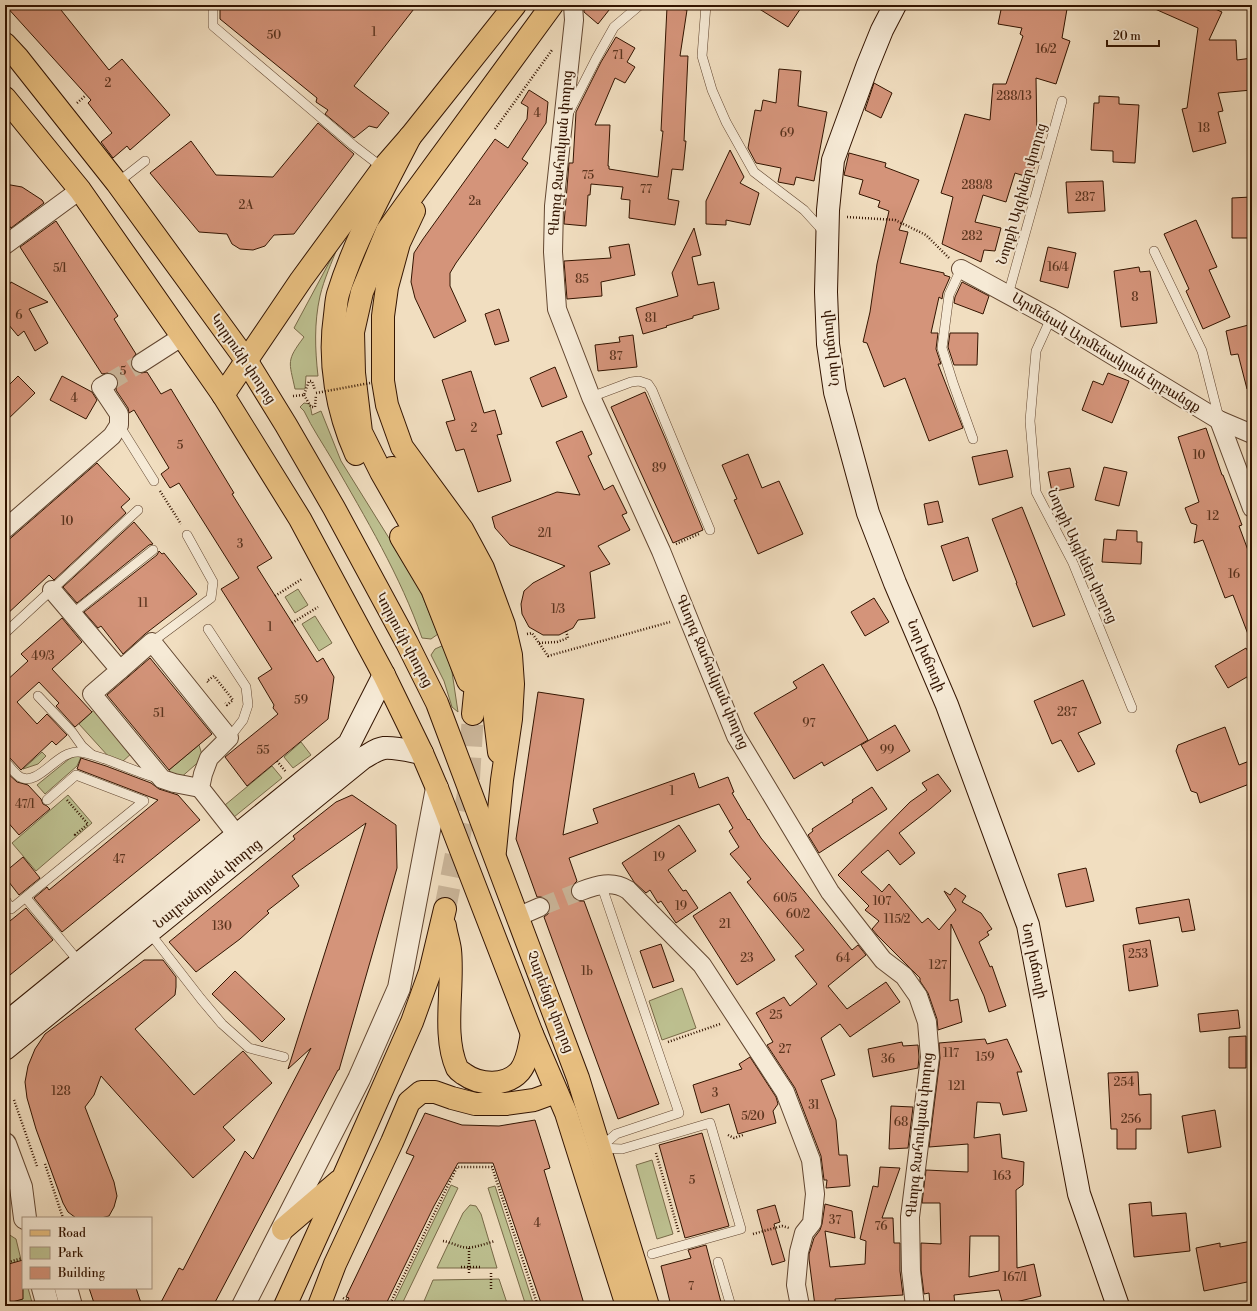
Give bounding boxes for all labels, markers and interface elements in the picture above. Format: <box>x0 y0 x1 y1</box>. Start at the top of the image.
scale bar <box>1107 22 1159 48</box>
house number: 1 <box>371 25 377 40</box>
house number: 50 <box>267 28 281 43</box>
text: 20 m <box>1113 29 1141 44</box>
house number: 16/2 <box>1035 42 1057 57</box>
house number: 71 <box>612 48 625 63</box>
street label: Գևորգ Ջահուկյան փողոց <box>545 69 577 237</box>
house number: 2 <box>105 76 112 91</box>
house number: 288/13 <box>996 89 1032 104</box>
house number: 4 <box>533 106 541 121</box>
street label: Նորքի Այգիներ փողոց <box>993 121 1051 267</box>
house number: 18 <box>1198 121 1210 136</box>
house number: 69 <box>780 126 794 141</box>
house number: 75 <box>582 168 595 183</box>
house number: 288/8 <box>961 178 993 193</box>
house number: 77 <box>640 182 652 197</box>
house number: 287 <box>1075 190 1095 205</box>
house number: 2a <box>469 194 482 209</box>
house number: 2A <box>238 198 254 213</box>
house number: 282 <box>961 229 983 244</box>
house number: 16/4 <box>1047 260 1069 275</box>
house number: 5/1 <box>53 261 68 276</box>
house number: 85 <box>575 272 589 287</box>
street label: Արմենակ Արմենակյան նրբանցք <box>1008 289 1204 417</box>
house number: 8 <box>1131 290 1139 305</box>
house number: 6 <box>15 308 23 323</box>
street label: Նոր խճուղի <box>818 309 844 387</box>
street label: Կորյունի փողոց <box>206 310 280 408</box>
house number: 81 <box>645 311 658 326</box>
house number: 87 <box>609 349 623 364</box>
house number: 5 <box>120 364 127 379</box>
house number: 4 <box>70 391 78 406</box>
house number: 2 <box>471 421 478 436</box>
house number: 5 <box>177 438 184 453</box>
house number: 10 <box>1193 448 1205 463</box>
house number: 89 <box>652 461 666 476</box>
street label: Նորքի Այգիներ փողոց <box>1043 486 1121 626</box>
house number: 12 <box>1207 509 1219 524</box>
house number: 10 <box>61 514 73 529</box>
house number: 2/1 <box>538 526 553 541</box>
house number: 3 <box>237 537 244 552</box>
house number: 16 <box>1228 567 1240 582</box>
street label: Կորյունի փողոց <box>371 589 437 691</box>
street label: Գևորգ Ջահուկյան փողոց <box>671 592 753 752</box>
house number: 11 <box>138 596 149 611</box>
house number: 1/3 <box>551 602 565 617</box>
street label: Նոր խճուղի <box>903 617 949 695</box>
house number: 1 <box>267 620 273 635</box>
house number: 49/3 <box>31 649 55 664</box>
house number: 59 <box>294 693 308 708</box>
house number: 287 <box>1057 705 1077 720</box>
house number: 51 <box>153 706 166 721</box>
house number: 97 <box>802 716 816 731</box>
house number: 55 <box>256 743 270 758</box>
house number: 99 <box>880 743 894 758</box>
house number: 1 <box>669 784 675 799</box>
house number: 47/1 <box>15 797 36 812</box>
street label: Նալբանդյան փողոց <box>150 835 266 933</box>
house number: 19 <box>653 850 665 865</box>
house number: 47 <box>113 852 125 867</box>
house number: 60/5 <box>773 891 797 906</box>
house number: 107 <box>873 894 891 909</box>
house number: 19 <box>675 899 687 914</box>
house number: 60/2 <box>786 907 810 922</box>
house number: 115/2 <box>884 912 910 927</box>
house number: 21 <box>719 917 732 932</box>
house number: 130 <box>212 919 232 934</box>
street label: Նոր խճուղի <box>1017 922 1051 1000</box>
house number: 253 <box>1128 947 1148 962</box>
street label: Չարենցի փողոց <box>522 948 578 1056</box>
house number: 23 <box>740 951 754 966</box>
house number: 64 <box>836 951 850 966</box>
house number: 127 <box>929 958 947 973</box>
house number: 1b <box>581 964 593 979</box>
house number: 25 <box>769 1008 783 1023</box>
house number: 27 <box>779 1042 791 1057</box>
house number: 117 <box>943 1046 959 1061</box>
house number: 159 <box>975 1050 995 1065</box>
street label: Գևորգ Ջահուկյան փողոց <box>902 1051 938 1219</box>
house number: 36 <box>881 1052 895 1067</box>
house number: 254 <box>1114 1075 1134 1090</box>
house number: 121 <box>948 1079 967 1094</box>
house number: 128 <box>51 1084 71 1099</box>
house number: 3 <box>712 1086 719 1101</box>
house number: 31 <box>808 1098 821 1113</box>
house number: 5/20 <box>741 1109 765 1124</box>
house number: 256 <box>1121 1112 1141 1127</box>
house number: 68 <box>894 1115 908 1130</box>
house number: 163 <box>993 1169 1012 1184</box>
house number: 5 <box>689 1173 696 1188</box>
house number: 37 <box>829 1213 841 1228</box>
house number: 4 <box>533 1216 541 1231</box>
legend <box>22 1217 152 1289</box>
house number: 76 <box>875 1219 887 1234</box>
text: Road <box>58 1226 86 1241</box>
text: Park <box>58 1246 84 1261</box>
text: Building <box>57 1266 106 1281</box>
house number: 167/1 <box>1003 1270 1028 1285</box>
house number: 7 <box>688 1279 694 1294</box>

